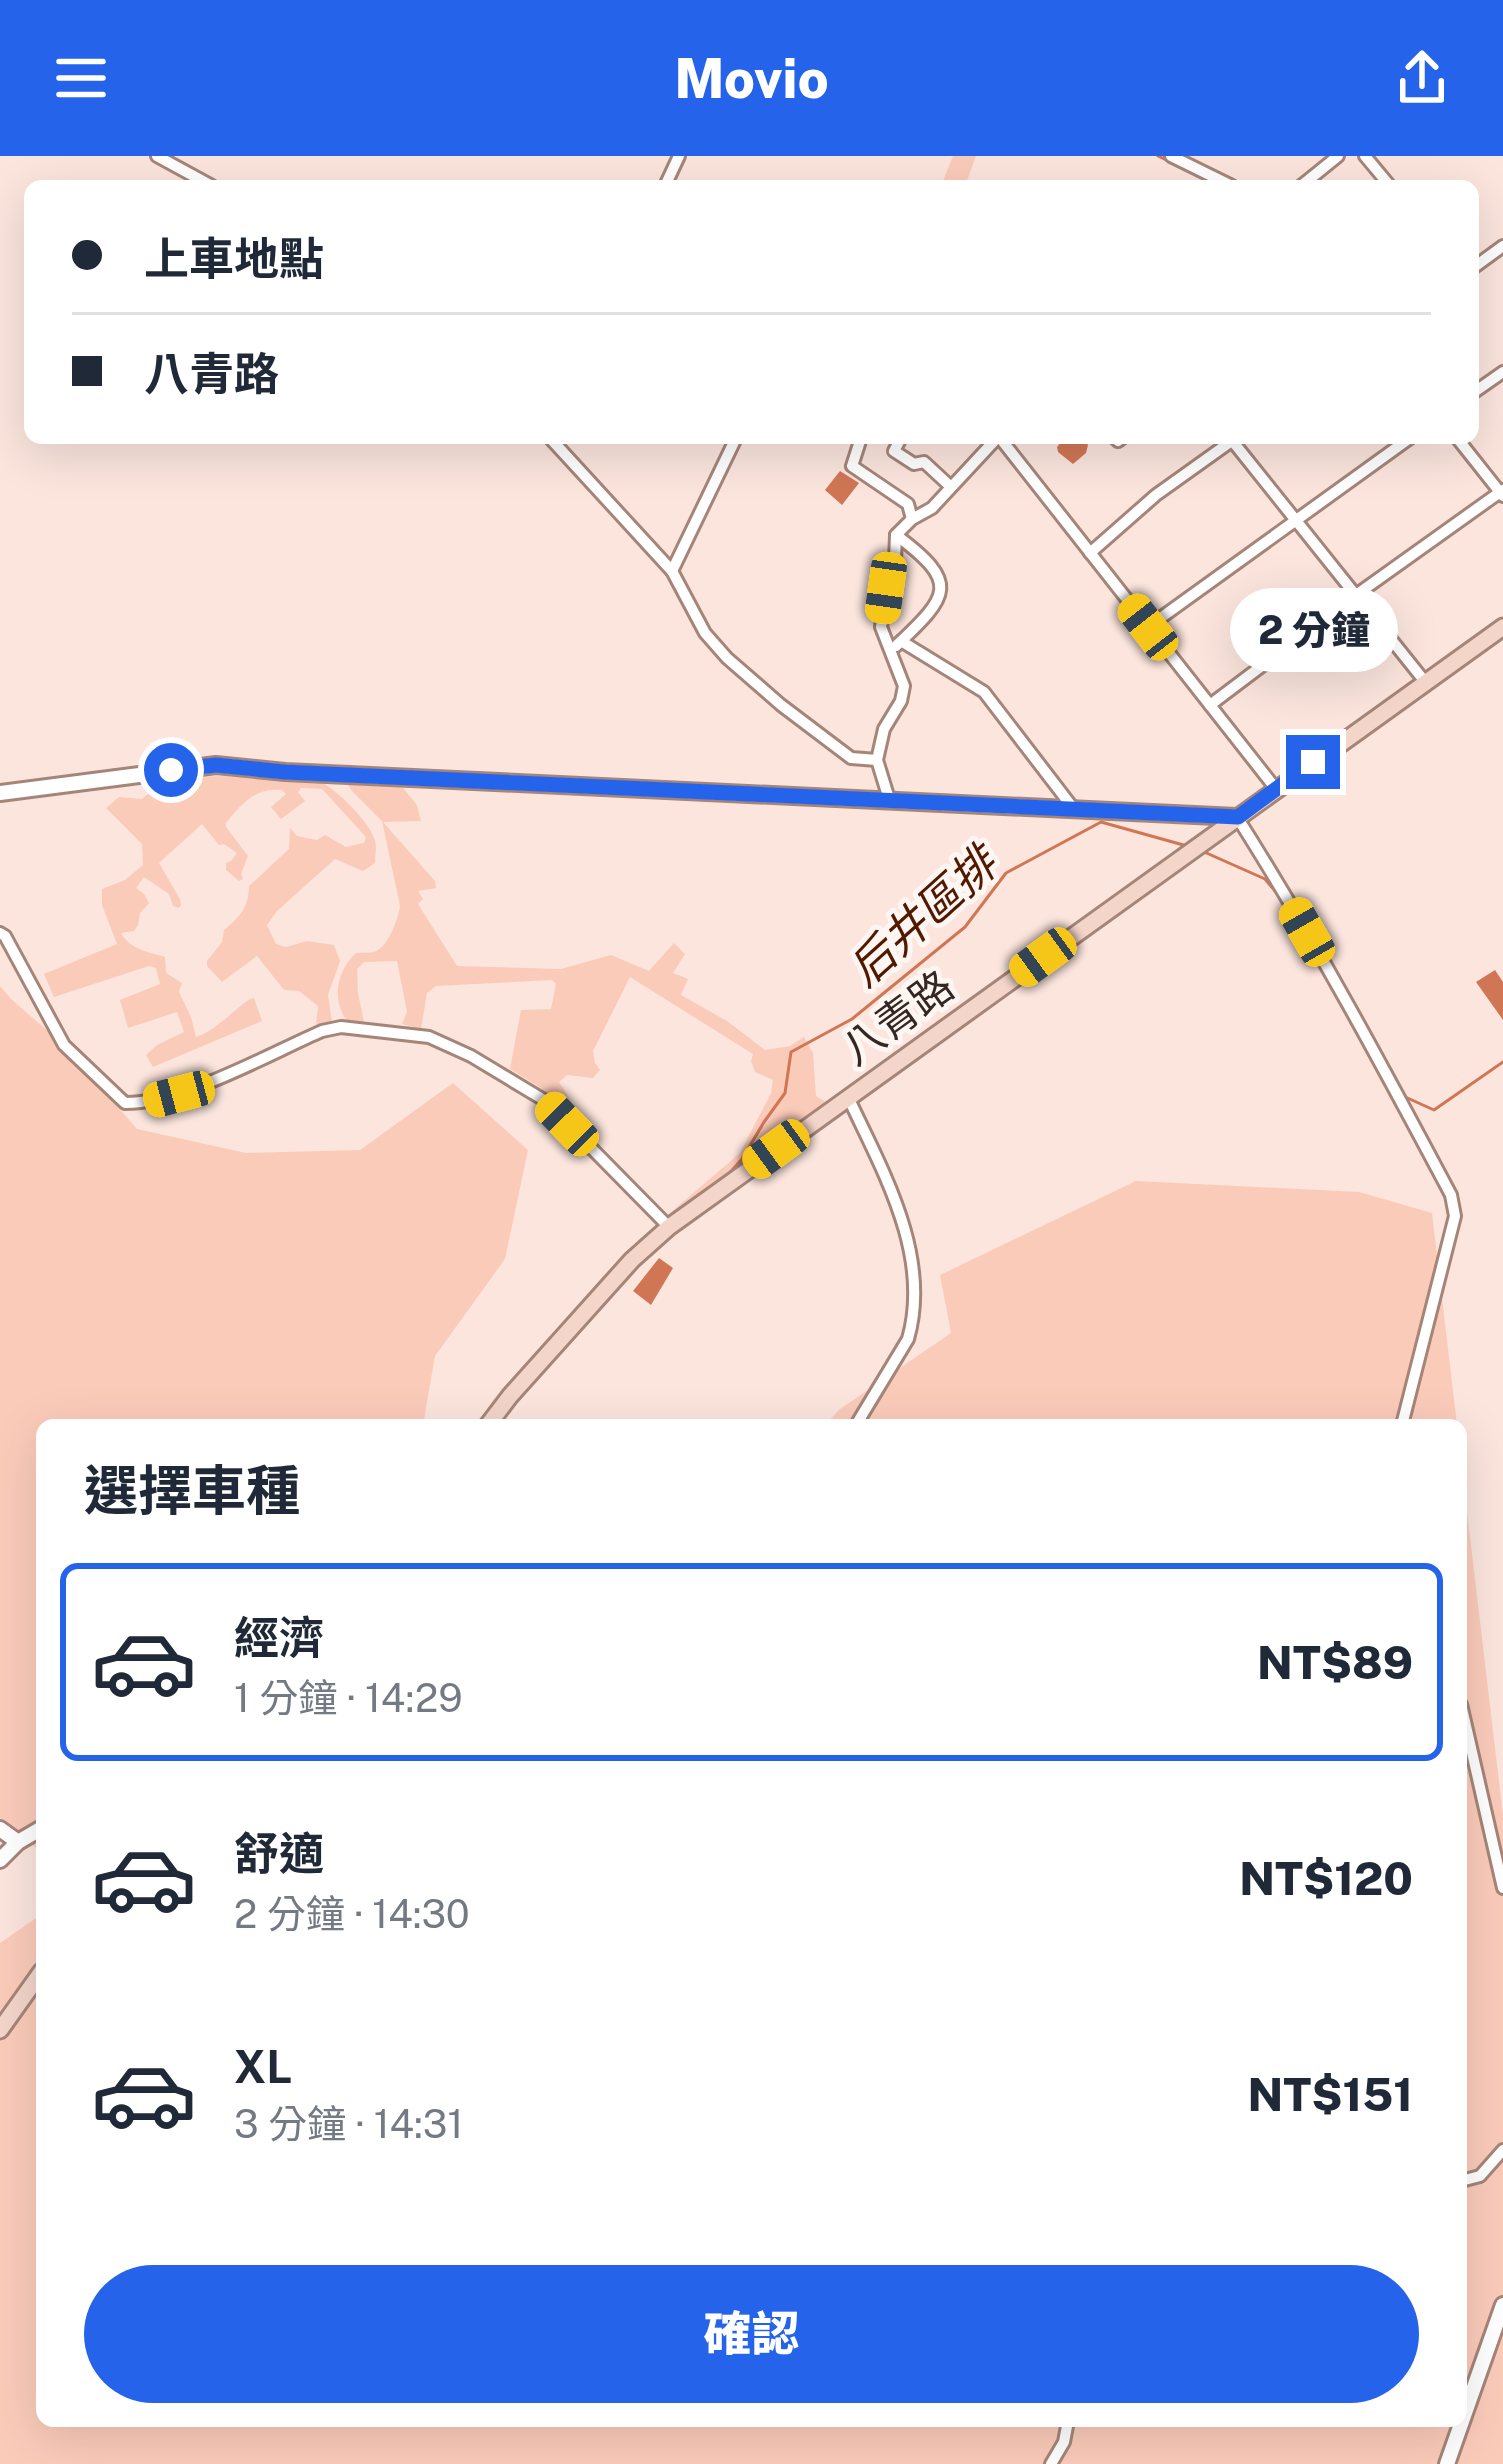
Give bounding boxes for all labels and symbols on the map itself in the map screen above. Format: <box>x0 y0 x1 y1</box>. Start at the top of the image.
car <box>863 550 909 626</box>
car <box>1112 588 1184 666</box>
callout: 2 分鐘 <box>1229 588 1397 672</box>
route end <box>1286 735 1340 789</box>
route start <box>144 743 198 797</box>
water label: 后井區排 <box>837 833 1010 996</box>
car <box>1273 892 1341 972</box>
car <box>1003 921 1083 993</box>
street label: 八青路 <box>832 960 962 1074</box>
car <box>140 1067 218 1121</box>
car <box>529 1086 605 1162</box>
car <box>736 1113 816 1185</box>

